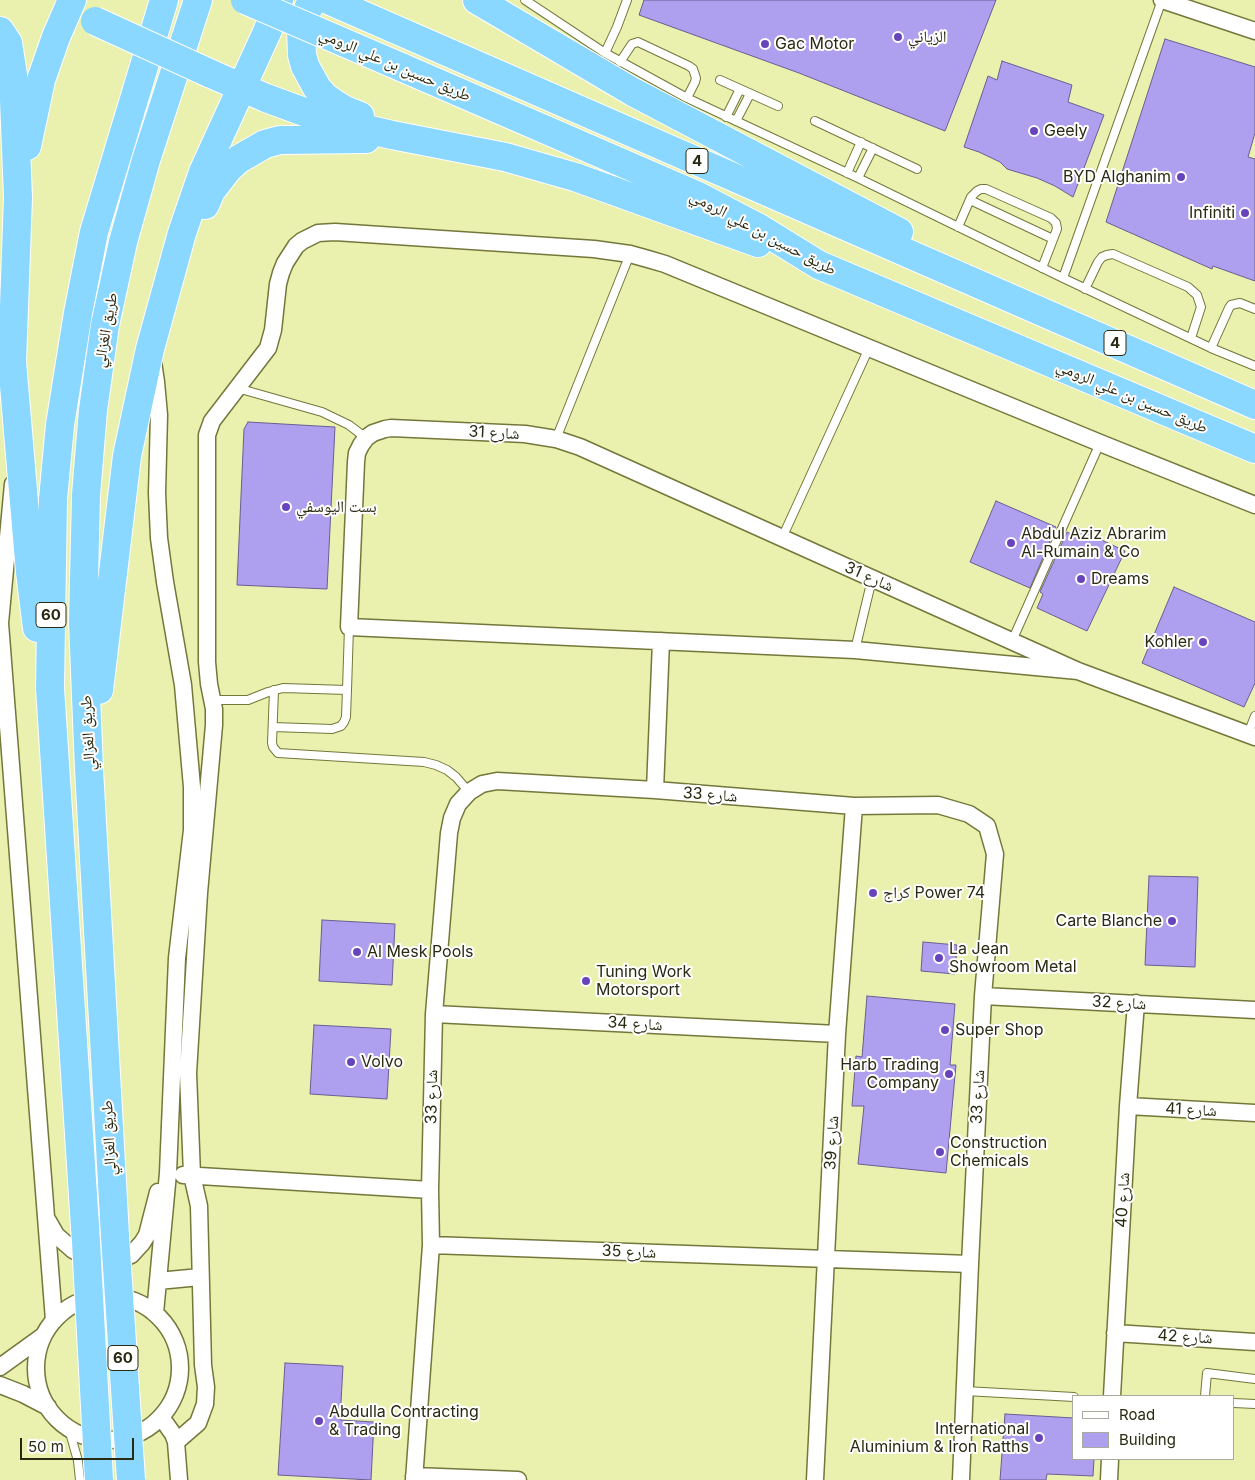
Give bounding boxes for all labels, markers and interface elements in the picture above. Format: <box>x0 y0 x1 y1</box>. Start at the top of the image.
street label: طريق حسين بن علي الرومي <box>316 24 474 106</box>
place label: الزياني <box>908 27 947 47</box>
marker: الزياني <box>892 31 904 43</box>
place label: Gac Motor <box>775 34 854 54</box>
marker: Gac Motor <box>759 38 771 50</box>
place label: Geely <box>1044 121 1088 141</box>
marker: Geely <box>1028 125 1040 137</box>
road number: 4 <box>686 148 708 174</box>
place label: BYD Alghanim <box>1063 167 1171 187</box>
marker: BYD Alghanim <box>1175 171 1187 183</box>
street label: طريق حسين بن علي الرومي <box>687 186 839 280</box>
place label: Infiniti <box>1189 203 1235 223</box>
marker: Infiniti <box>1239 207 1251 219</box>
street label: طريق الغزالي <box>90 291 122 369</box>
road number: 4 <box>1104 330 1126 356</box>
street label: طريق حسين بن علي الرومي <box>1053 356 1211 438</box>
street label: شارع 31 <box>468 422 520 444</box>
place label: بست اليوسفي <box>296 497 377 517</box>
marker: بست اليوسفي <box>280 501 292 513</box>
place label: Abdul Aziz Abrarim Al-Rumain & Co <box>1021 524 1167 562</box>
marker: Abdul Aziz Abrarim Al-Rumain & Co <box>1005 537 1017 549</box>
street label: شارع 31 <box>842 558 896 596</box>
place label: Dreams <box>1091 569 1149 589</box>
marker: Dreams <box>1075 573 1087 585</box>
road number: 60 <box>36 602 66 628</box>
place label: Kohler <box>1145 632 1193 652</box>
marker: Kohler <box>1197 636 1209 648</box>
street label: طريق الغزالي <box>76 695 100 771</box>
street label: شارع 33 <box>682 784 738 806</box>
place label: كراج Power 74 <box>883 883 985 903</box>
marker: كراج Power 74 <box>867 887 879 899</box>
place label: Carte Blanche <box>1055 911 1162 931</box>
marker: Carte Blanche <box>1166 915 1178 927</box>
place label: La Jean Showroom Metal <box>949 939 1077 977</box>
place label: Al Mesk Pools <box>367 942 474 962</box>
marker: Al Mesk Pools <box>351 946 363 958</box>
marker: La Jean Showroom Metal <box>933 952 945 964</box>
place label: Tuning Work Motorsport <box>596 962 691 1000</box>
marker: Tuning Work Motorsport <box>580 975 592 987</box>
street label: 32 شارع <box>1091 992 1147 1014</box>
street label: شارع 34 <box>607 1013 663 1035</box>
place label: Super Shop <box>955 1020 1043 1040</box>
marker: Super Shop <box>939 1024 951 1036</box>
place label: Volvo <box>361 1052 403 1072</box>
place label: Harb Trading Company <box>840 1055 939 1093</box>
marker: Volvo <box>345 1056 357 1068</box>
marker: Harb Trading Company <box>943 1068 955 1080</box>
street label: شارع 33 <box>422 1069 442 1125</box>
street label: شارع 33 <box>967 1069 989 1125</box>
street label: شارع 41 <box>1165 1099 1217 1121</box>
street label: طريق الغزالي <box>97 1100 121 1176</box>
street label: شارع 39 <box>821 1115 843 1171</box>
place label: Construction Chemicals <box>950 1133 1047 1171</box>
marker: Construction Chemicals <box>934 1146 946 1158</box>
street label: شارع 40 <box>1112 1172 1134 1228</box>
street label: شارع 35 <box>601 1241 657 1263</box>
street label: شارع 42 <box>1157 1326 1213 1348</box>
road number: 60 <box>108 1346 138 1370</box>
legend <box>1072 1395 1235 1460</box>
place label: Abdulla Contracting & Trading <box>329 1402 479 1440</box>
text: Road <box>1119 1405 1155 1424</box>
marker: Abdulla Contracting & Trading <box>313 1415 325 1427</box>
place label: International Aluminium & Iron Ratths <box>850 1419 1029 1457</box>
scale bar <box>22 1428 136 1460</box>
text: Building <box>1119 1430 1176 1449</box>
marker: International Aluminium & Iron Ratths <box>1033 1432 1045 1444</box>
text: 50 m <box>28 1437 64 1456</box>

